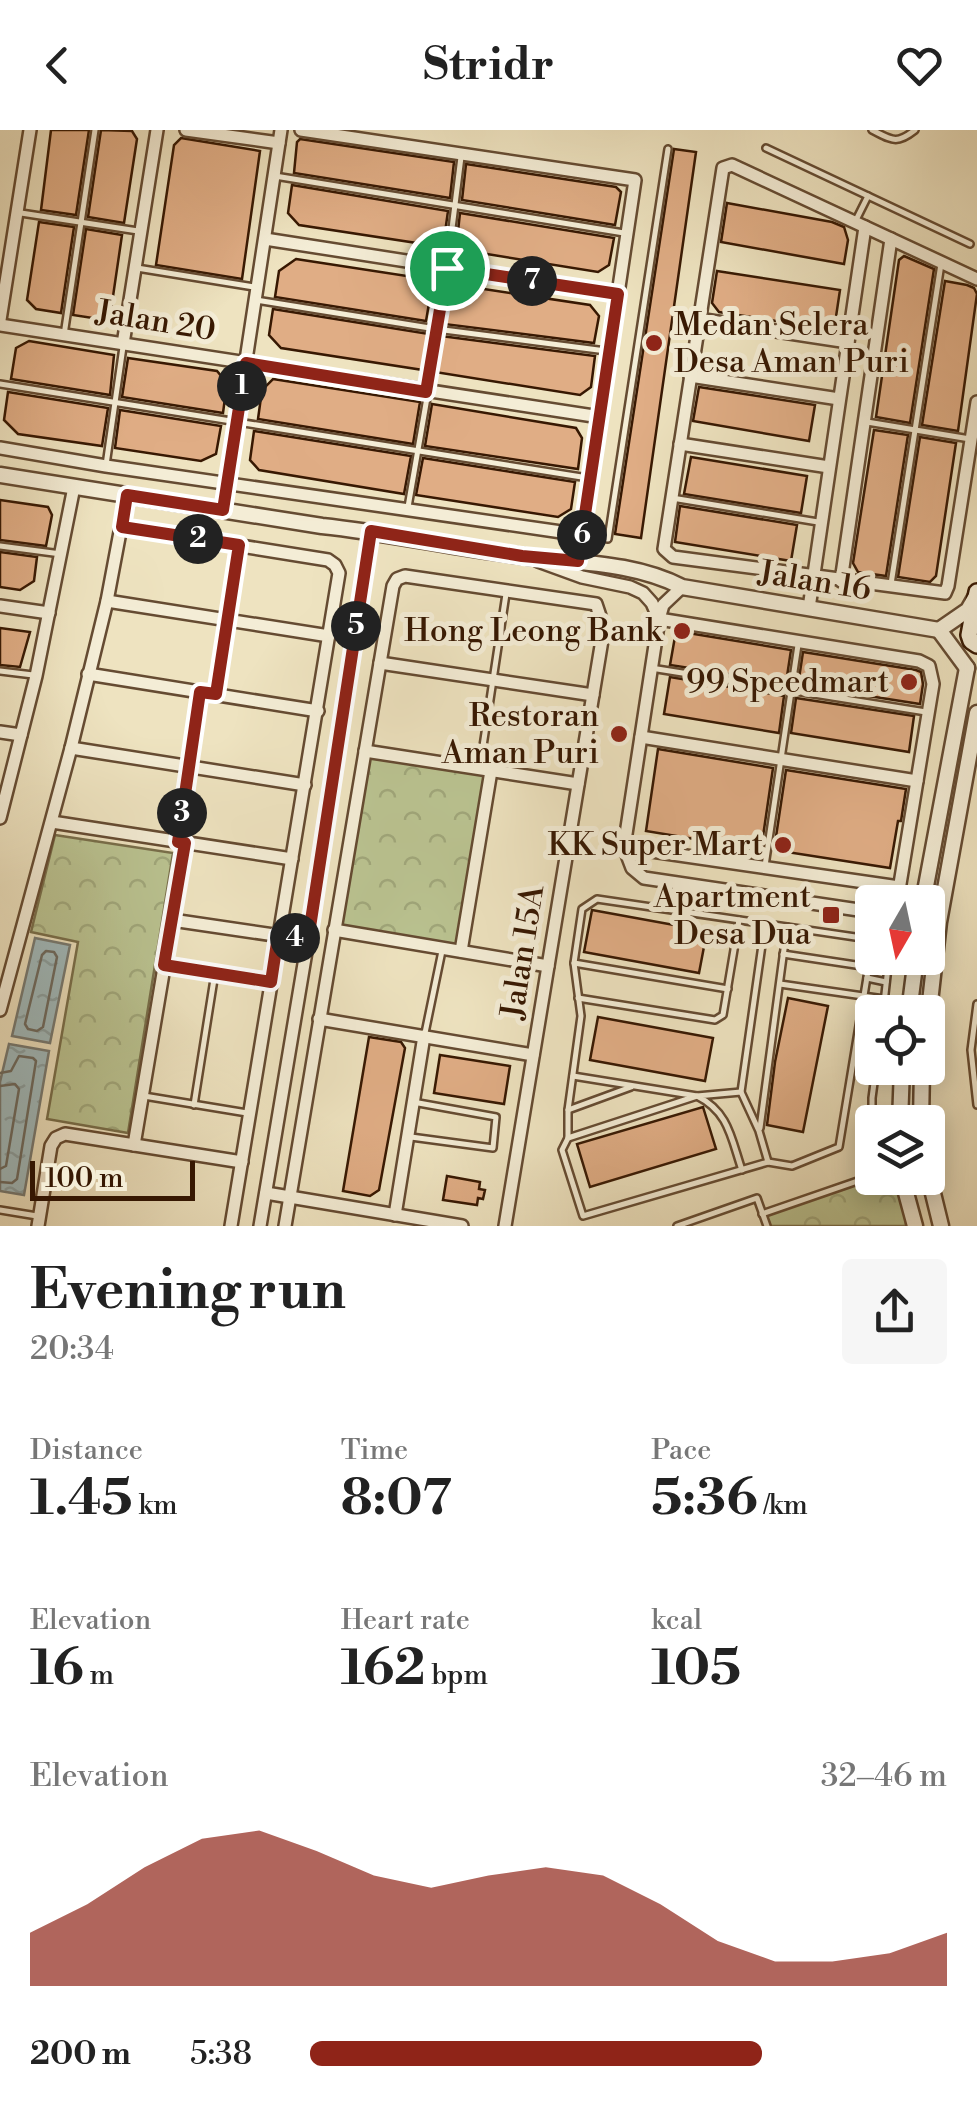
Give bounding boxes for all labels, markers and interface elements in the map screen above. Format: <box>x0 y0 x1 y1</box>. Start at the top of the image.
text: Stridr <box>423 37 554 94</box>
icon: back <box>30 38 85 93</box>
icon: heart <box>892 38 947 93</box>
pin <box>405 226 490 311</box>
icon: arrive <box>420 241 475 296</box>
pin: 7 <box>507 256 557 306</box>
text: 7 <box>524 263 540 298</box>
street label: Jalan 20 <box>92 292 219 350</box>
place label: Medan Selera Desa Aman Puri <box>674 305 909 382</box>
marker: Medan Selera Desa Aman Puri <box>643 332 665 354</box>
pin: 1 <box>217 361 267 411</box>
text: 1 <box>235 368 249 403</box>
pin: 6 <box>557 510 607 560</box>
pin: 2 <box>173 514 223 564</box>
text: 6 <box>573 517 591 552</box>
text: 2 <box>189 521 207 556</box>
street label: Jalan 16 <box>755 552 874 610</box>
pin: 5 <box>331 601 381 651</box>
text: 5 <box>347 608 365 643</box>
place label: Hong Leong Bank <box>404 611 664 651</box>
marker: Hong Leong Bank <box>671 620 693 642</box>
place label: 99 Speedmart <box>686 662 889 702</box>
marker: 99 Speedmart <box>898 671 920 693</box>
place label: Restoran Aman Puri <box>441 696 599 773</box>
marker: Restoran Aman Puri <box>608 723 630 745</box>
pin: 3 <box>157 788 207 838</box>
text: 3 <box>174 795 190 830</box>
place label: KK Super Mart <box>548 825 763 865</box>
marker: KK Super Mart <box>772 834 794 856</box>
place label: Apartment Desa Dua <box>653 877 812 954</box>
street label: Jalan 15A <box>493 881 553 1023</box>
north arrow <box>855 885 945 975</box>
map controls <box>855 885 945 1195</box>
marker: Apartment Desa Dua <box>820 904 842 926</box>
pin: 4 <box>270 913 320 963</box>
text: 4 <box>286 920 304 955</box>
button: locate <box>855 995 945 1085</box>
button: layers <box>855 1105 945 1195</box>
scale bar <box>30 1156 195 1200</box>
text: 100 m <box>45 1161 124 1196</box>
text: Evening run <box>30 1257 346 1326</box>
button: share <box>842 1259 947 1364</box>
text: 20:34 <box>30 1329 114 1369</box>
text: Distance <box>30 1433 143 1468</box>
text: Time <box>341 1433 408 1468</box>
text: Pace <box>651 1433 711 1468</box>
text: 1.45 <box>30 1468 133 1530</box>
text: 8:07 <box>341 1468 452 1530</box>
text: 5:36 <box>651 1468 758 1530</box>
text: km <box>133 1488 178 1523</box>
text: /km <box>758 1488 808 1523</box>
text: Elevation <box>30 1603 151 1638</box>
text: Heart rate <box>341 1603 470 1638</box>
text: kcal <box>651 1603 702 1638</box>
text: 16 <box>30 1638 84 1700</box>
text: 162 <box>341 1638 426 1700</box>
text: 105 <box>651 1638 741 1700</box>
text: m <box>84 1658 114 1693</box>
text: bpm <box>426 1658 488 1693</box>
text: Elevation <box>30 1756 169 1796</box>
text: 32–46 m <box>821 1756 947 1796</box>
text: 200 m <box>30 2034 131 2074</box>
text: 5:38 <box>190 2034 252 2074</box>

